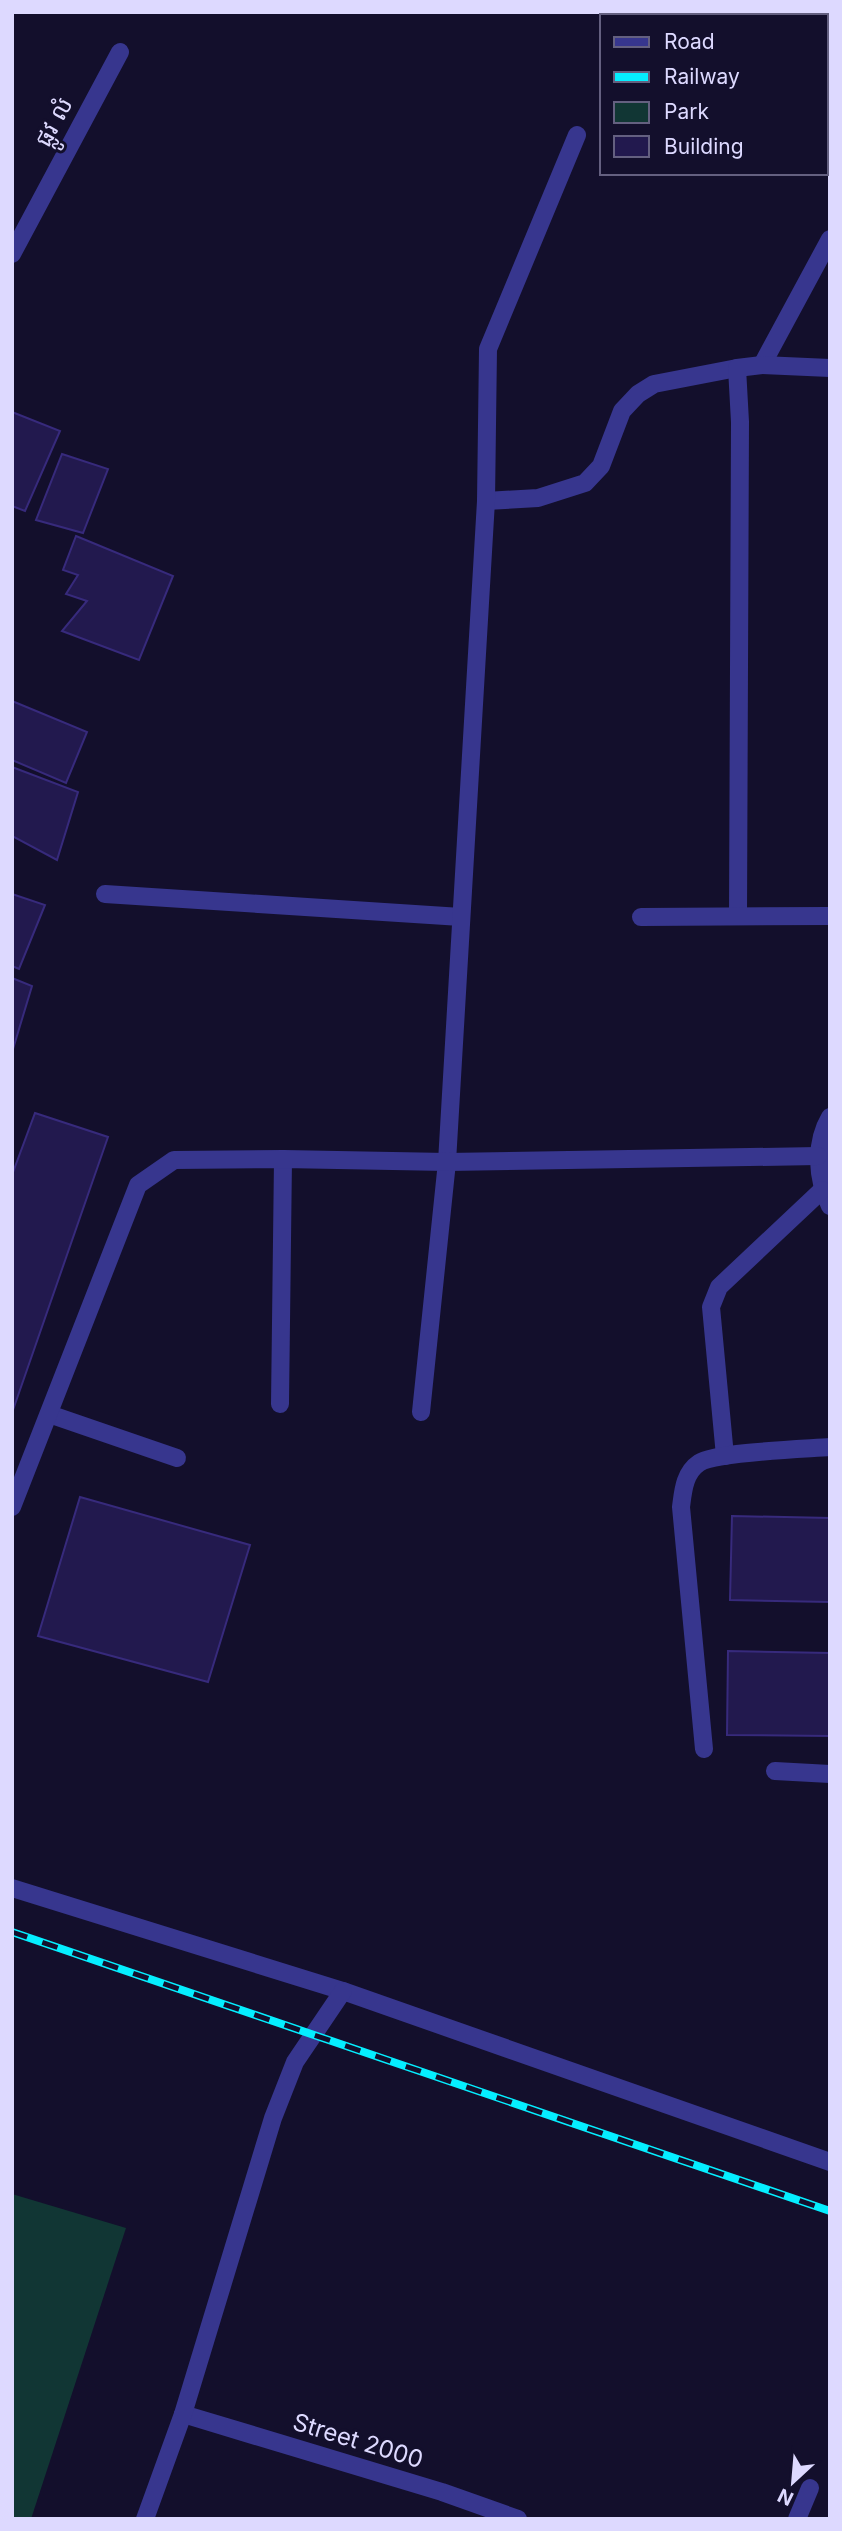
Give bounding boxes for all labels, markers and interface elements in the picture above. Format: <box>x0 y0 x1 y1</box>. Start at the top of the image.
legend <box>600 14 828 175</box>
text: Road <box>664 29 715 54</box>
text: Railway <box>664 64 740 89</box>
street label: ផ្លូវ លំ <box>28 92 86 155</box>
text: Park <box>664 99 709 124</box>
text: Building <box>664 134 744 159</box>
street label: Street 2000 <box>290 2407 427 2474</box>
north arrow <box>758 2447 828 2517</box>
text: N <box>774 2483 797 2510</box>

